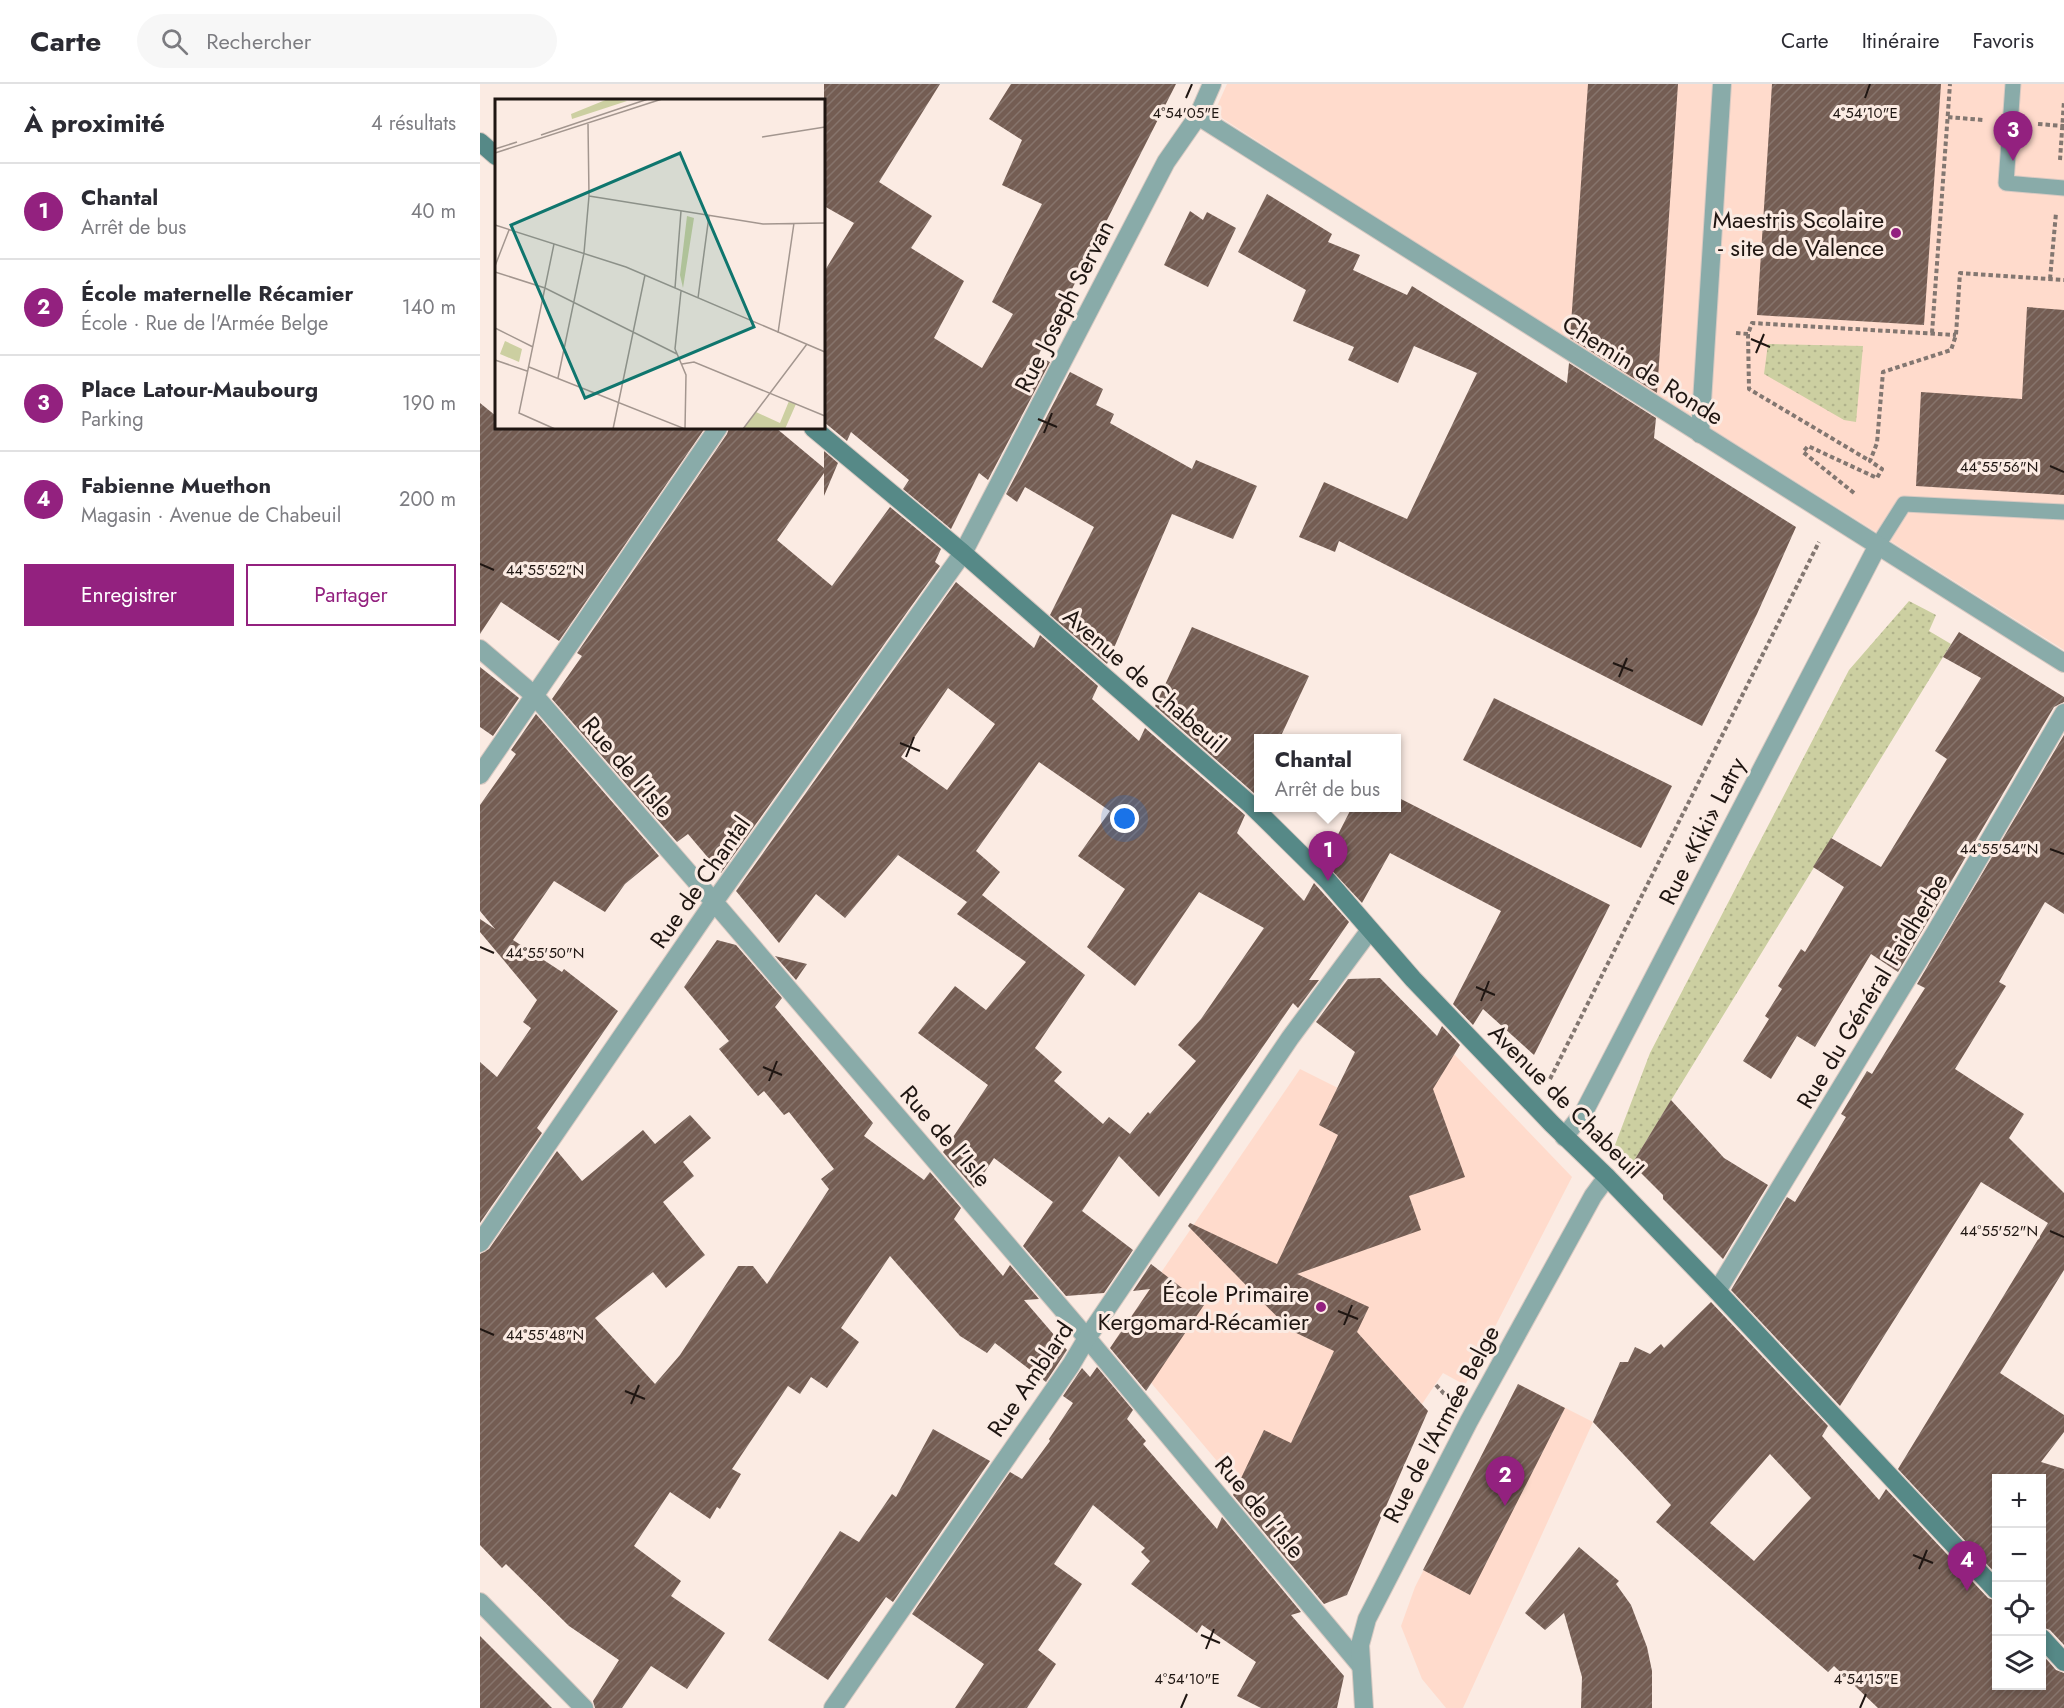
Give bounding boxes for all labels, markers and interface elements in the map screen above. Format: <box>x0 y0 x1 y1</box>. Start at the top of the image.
search box <box>137 14 557 68</box>
text: Carte <box>30 21 101 62</box>
icon: search <box>158 25 191 58</box>
text: Rechercher <box>206 25 311 57</box>
text: Carte <box>1781 26 1829 56</box>
text: Itinéraire <box>1862 26 1940 56</box>
text: Favoris <box>1973 26 2034 56</box>
inset map <box>495 99 825 429</box>
text: 4°54'05"E <box>1152 102 1220 124</box>
text: 4°54'10"E <box>1832 102 1898 124</box>
text: À proximité <box>24 104 165 142</box>
text: 4 résultats <box>371 109 456 138</box>
pin: 3 <box>1994 112 2032 161</box>
text: Chantal <box>81 181 158 213</box>
text: 1 <box>38 197 49 226</box>
text: 40 m <box>411 197 456 226</box>
place label: Maestris Scolaire - site de Valence <box>1713 202 1884 265</box>
text: Arrêt de bus <box>81 213 186 242</box>
street label: Rue Joseph Servan <box>1005 214 1123 398</box>
marker: Maestris Scolaire - site de Valence <box>1889 226 1903 240</box>
text: École maternelle Récamier <box>81 277 353 309</box>
text: 2 <box>37 293 50 322</box>
text: 140 m <box>402 293 456 322</box>
street label: Chemin de Ronde <box>1555 306 1731 434</box>
text: École · Rue de l'Armée Belge <box>81 309 328 338</box>
text: Place Latour-Maubourg <box>81 373 318 405</box>
text: 3 <box>37 389 50 418</box>
text: 190 m <box>402 389 456 418</box>
text: Parking <box>81 405 144 434</box>
text: 44°55'56"N <box>1960 456 2038 478</box>
text: Fabienne Muethon <box>81 469 271 501</box>
text: 4 <box>37 485 50 514</box>
text: 200 m <box>399 485 456 514</box>
text: Magasin · Avenue de Chabeuil <box>81 501 341 530</box>
text: 44°55'52"N <box>506 559 584 581</box>
button: Enregistrer <box>24 564 234 626</box>
button: Partager <box>246 564 456 626</box>
street label: Avenue de Chabeuil <box>1056 599 1234 761</box>
street label: Rue de l'Isle <box>574 708 682 826</box>
popup <box>1254 734 1401 812</box>
text: Chantal <box>1275 743 1352 775</box>
street label: Rue «Kiki» Latry <box>1650 751 1754 911</box>
text: Arrêt de bus <box>1275 775 1380 804</box>
your location <box>1110 804 1139 833</box>
street label: Rue de Chantal <box>641 809 759 955</box>
pin: 1 <box>1308 832 1348 881</box>
text: 44°55'54"N <box>1960 838 2038 860</box>
street label: Rue du Général Faidherbe <box>1788 866 1956 1116</box>
text: 44°55'50"N <box>506 942 584 964</box>
street label: Avenue de Chabeuil <box>1481 1016 1651 1186</box>
street label: Rue de l'Isle <box>892 1077 1000 1195</box>
text: 44°55'52"N <box>1960 1220 2038 1242</box>
place label: École Primaire Kergomard-Récamier <box>1098 1276 1310 1339</box>
marker: École Primaire Kergomard-Récamier <box>1314 1300 1328 1314</box>
street label: Rue Amblard <box>978 1314 1082 1444</box>
street label: Rue de l'Armée Belge <box>1374 1319 1508 1529</box>
text: 44°55'48"N <box>506 1324 584 1346</box>
street label: Rue de l'Isle <box>1207 1448 1313 1566</box>
pin: 2 <box>1486 1456 1524 1506</box>
map controls <box>1992 1474 2046 1690</box>
button: + <box>1992 1474 2046 1528</box>
button: − <box>1992 1528 2046 1582</box>
pin: 4 <box>1948 1542 1986 1591</box>
button: locate <box>1992 1582 2046 1636</box>
button: layers <box>1992 1636 2046 1690</box>
text: 4°54'10"E <box>1154 1668 1220 1690</box>
text: 4°54'15"E <box>1834 1668 1898 1690</box>

